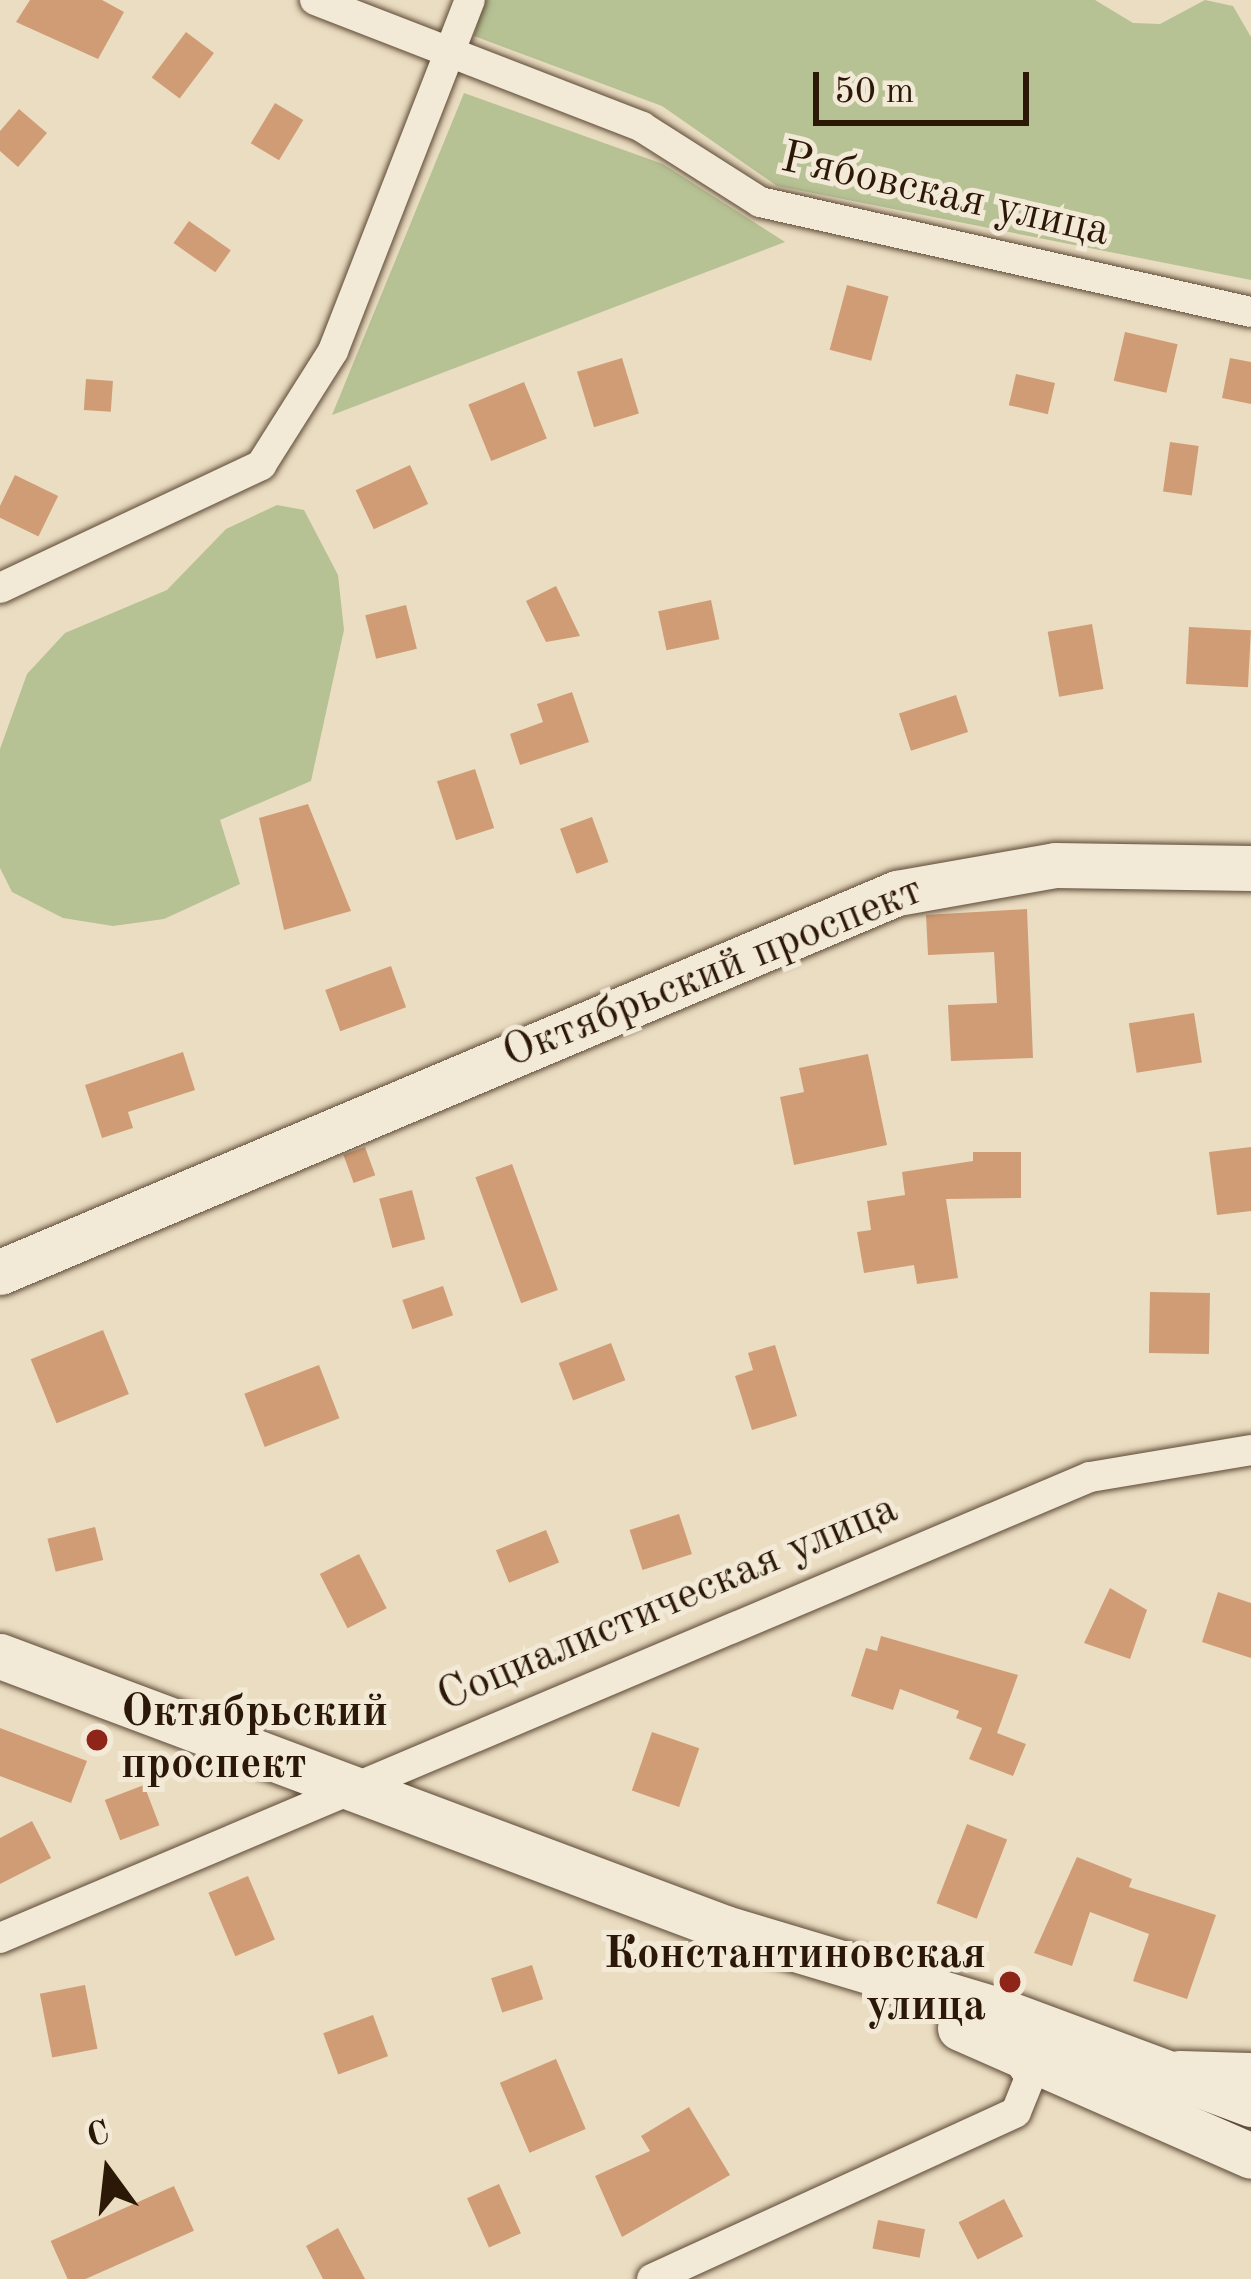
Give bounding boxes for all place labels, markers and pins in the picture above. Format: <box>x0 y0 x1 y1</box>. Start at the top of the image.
place label: Октябрьский проспект <box>121 1687 388 1793</box>
marker: Октябрьский проспект <box>84 1727 110 1753</box>
place label: Константиновская улица <box>604 1929 986 2035</box>
marker: Константиновская улица <box>997 1969 1023 1995</box>

